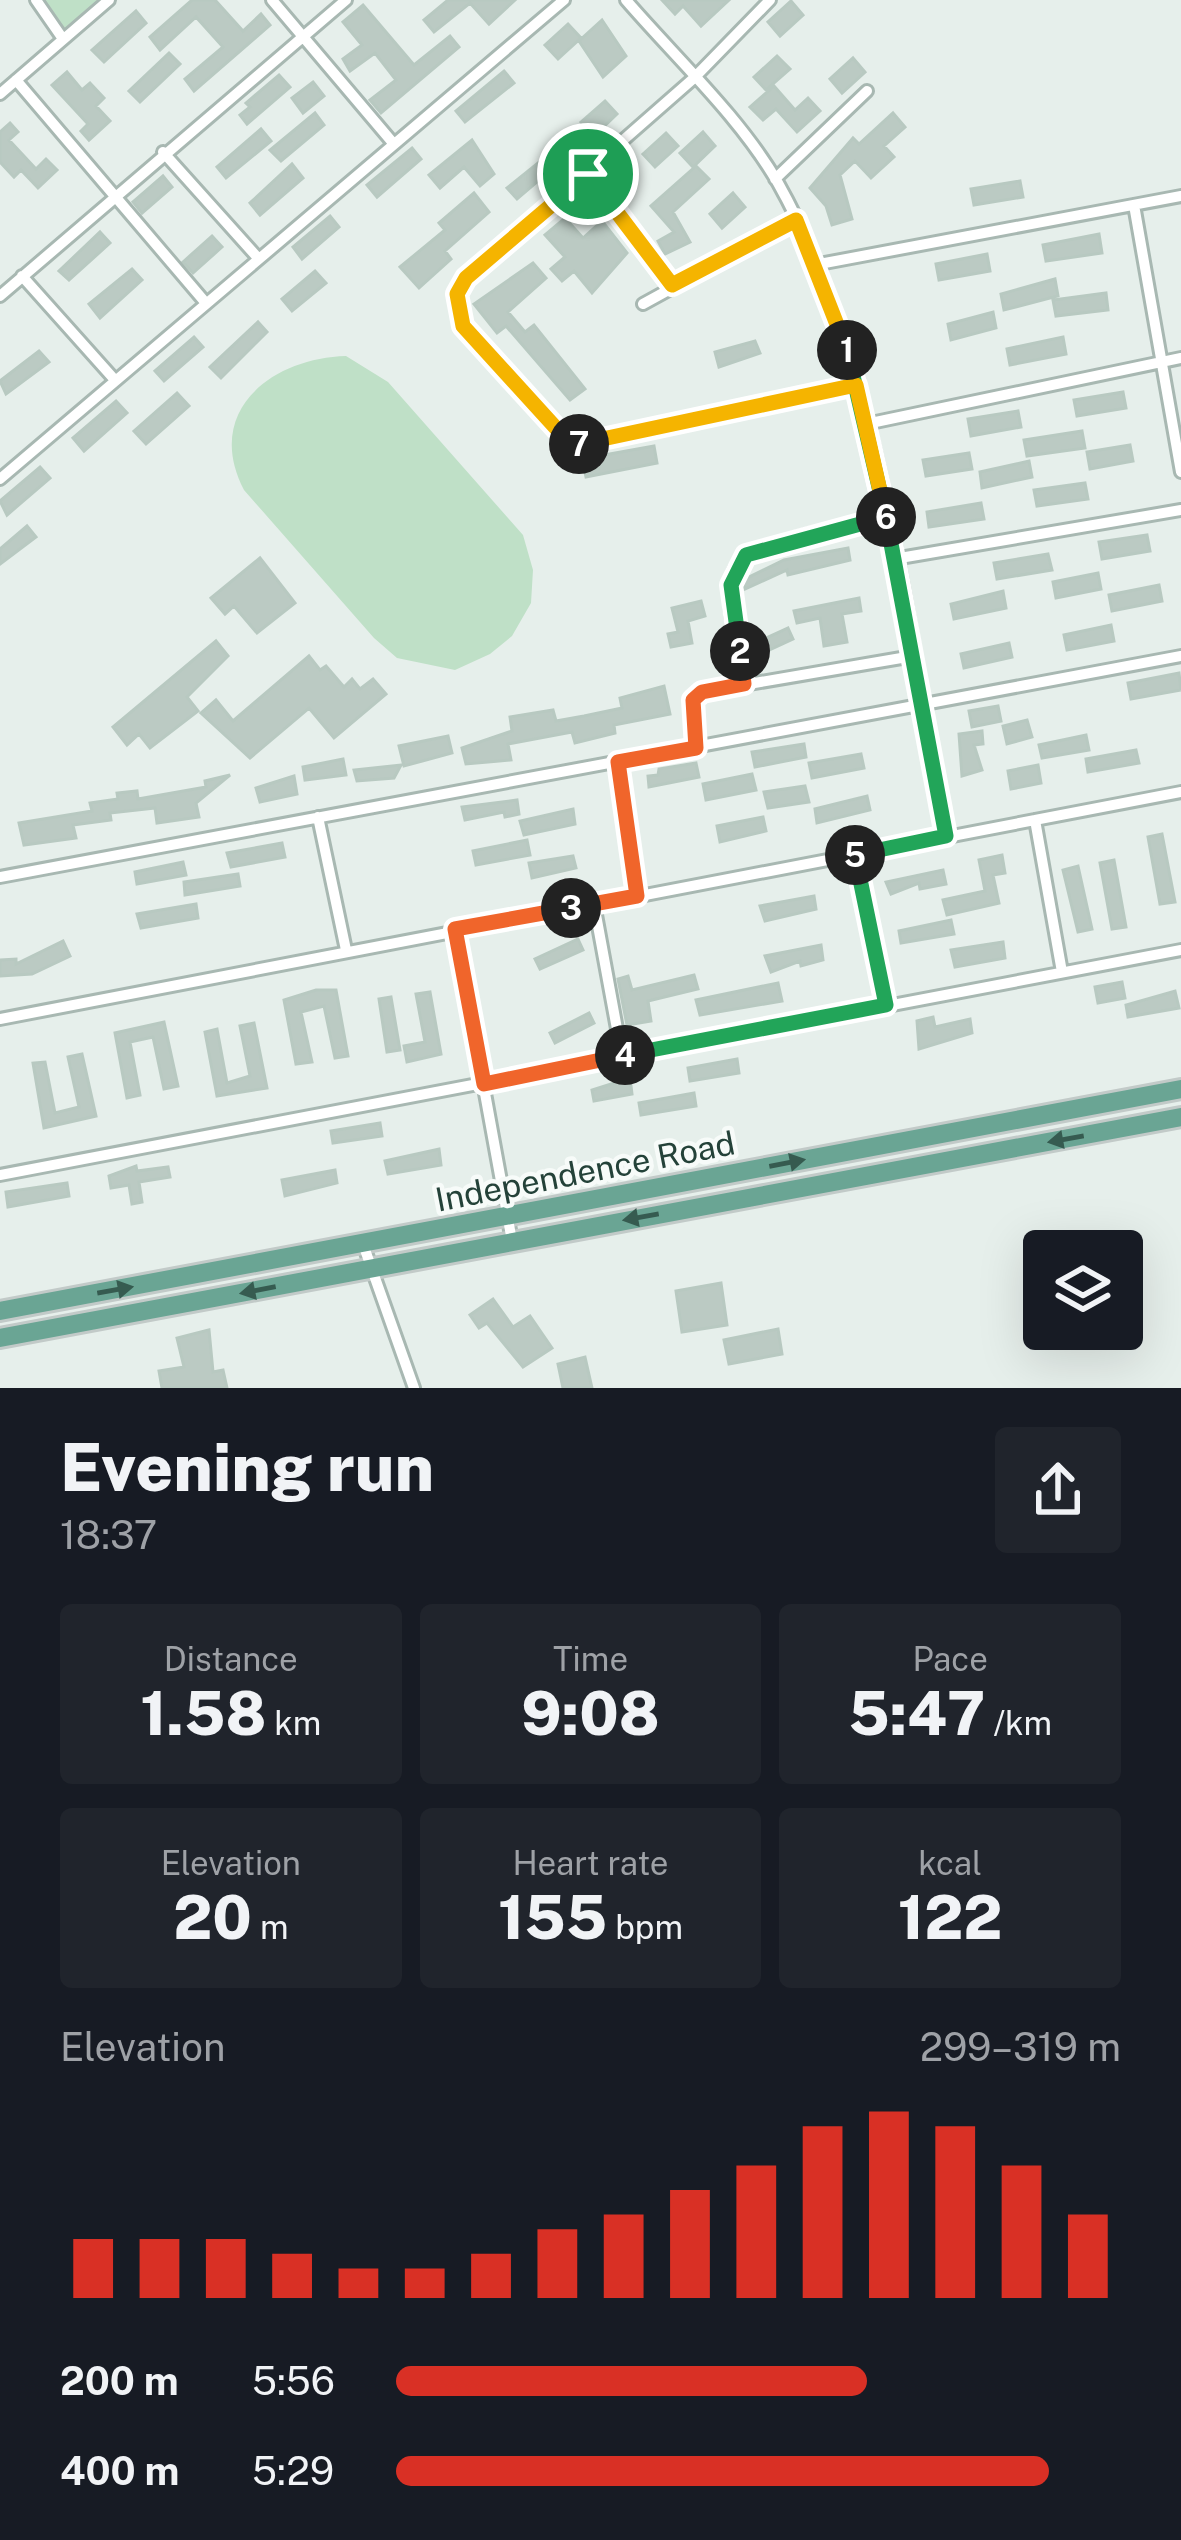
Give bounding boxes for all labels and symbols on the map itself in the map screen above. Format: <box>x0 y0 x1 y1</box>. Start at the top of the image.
pin <box>537 123 639 225</box>
pin: 1 <box>817 320 877 380</box>
pin: 7 <box>549 414 609 474</box>
pin: 6 <box>856 487 916 547</box>
pin: 2 <box>710 621 770 681</box>
pin: 5 <box>825 825 885 885</box>
pin: 3 <box>541 878 601 938</box>
pin: 4 <box>595 1025 655 1085</box>
street label: Independence Road <box>432 1123 738 1219</box>
one-way arrow <box>1047 1129 1084 1148</box>
one-way arrow <box>769 1153 806 1172</box>
one-way arrow <box>622 1208 660 1227</box>
one-way arrow <box>97 1280 134 1299</box>
one-way arrow <box>239 1281 276 1300</box>

